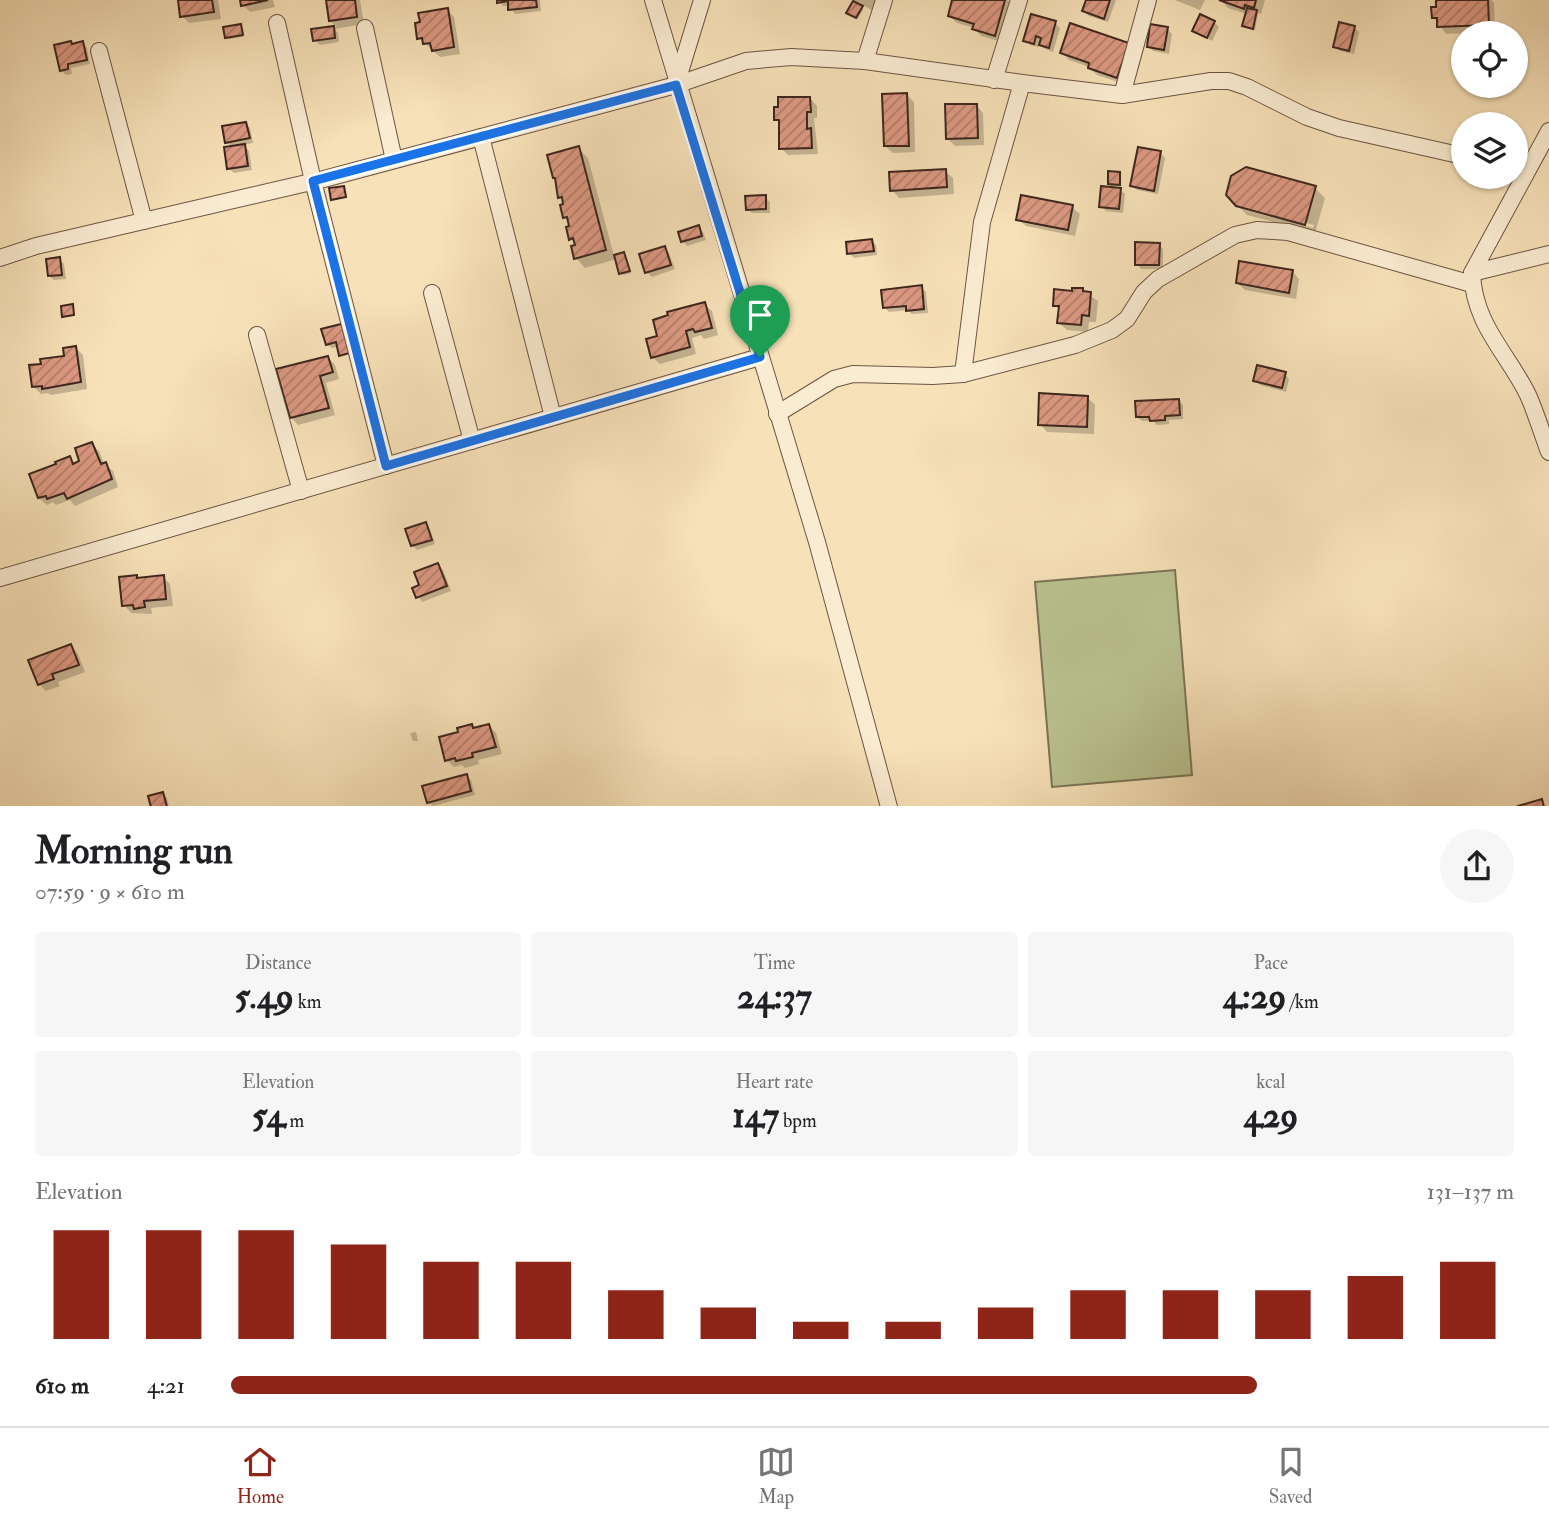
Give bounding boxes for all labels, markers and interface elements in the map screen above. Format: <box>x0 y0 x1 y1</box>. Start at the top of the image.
map controls <box>1451 21 1528 189</box>
button: locate <box>1451 21 1528 98</box>
button: layers <box>1451 112 1528 189</box>
pin <box>730 285 790 357</box>
icon: arrive <box>741 296 779 334</box>
text: Morning run <box>35 827 233 875</box>
button: share <box>1440 829 1514 903</box>
text: 07:59 · 9 × 610 m <box>35 877 185 906</box>
text: Distance <box>245 951 311 975</box>
text: Time <box>754 951 795 975</box>
text: Pace <box>1254 951 1288 975</box>
text: 5.49 <box>235 975 294 1019</box>
text: 24:37 <box>737 975 812 1019</box>
text: 4:29 <box>1223 975 1286 1019</box>
text: km <box>294 990 322 1014</box>
text: /km <box>1286 990 1319 1014</box>
text: Elevation <box>242 1070 314 1094</box>
text: Heart rate <box>736 1070 813 1094</box>
text: kcal <box>1256 1070 1285 1094</box>
text: 54 <box>252 1094 285 1138</box>
text: 147 <box>732 1094 779 1138</box>
text: 429 <box>1244 1094 1298 1138</box>
text: m <box>285 1109 304 1133</box>
text: bpm <box>779 1109 817 1133</box>
text: Elevation <box>35 1177 123 1206</box>
text: 131–137 m <box>1427 1177 1514 1206</box>
text: 610 m <box>35 1371 89 1400</box>
text: 4:21 <box>147 1371 185 1400</box>
tab: Home <box>237 1443 284 1509</box>
tab: Map <box>757 1443 795 1509</box>
tab: Saved <box>1269 1443 1312 1509</box>

